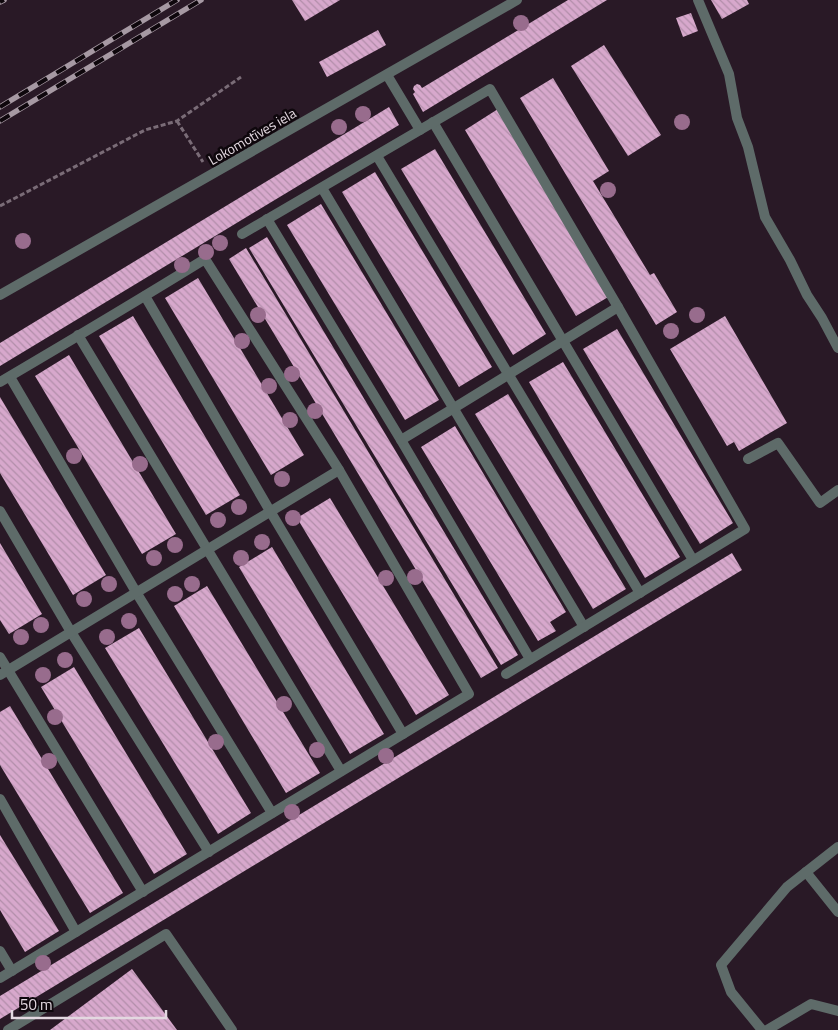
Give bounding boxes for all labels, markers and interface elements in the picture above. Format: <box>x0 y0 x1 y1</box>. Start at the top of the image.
street label: Lokomotīves iela <box>204 102 300 170</box>
scale bar <box>12 988 166 1020</box>
text: 50 m <box>20 993 53 1016</box>

